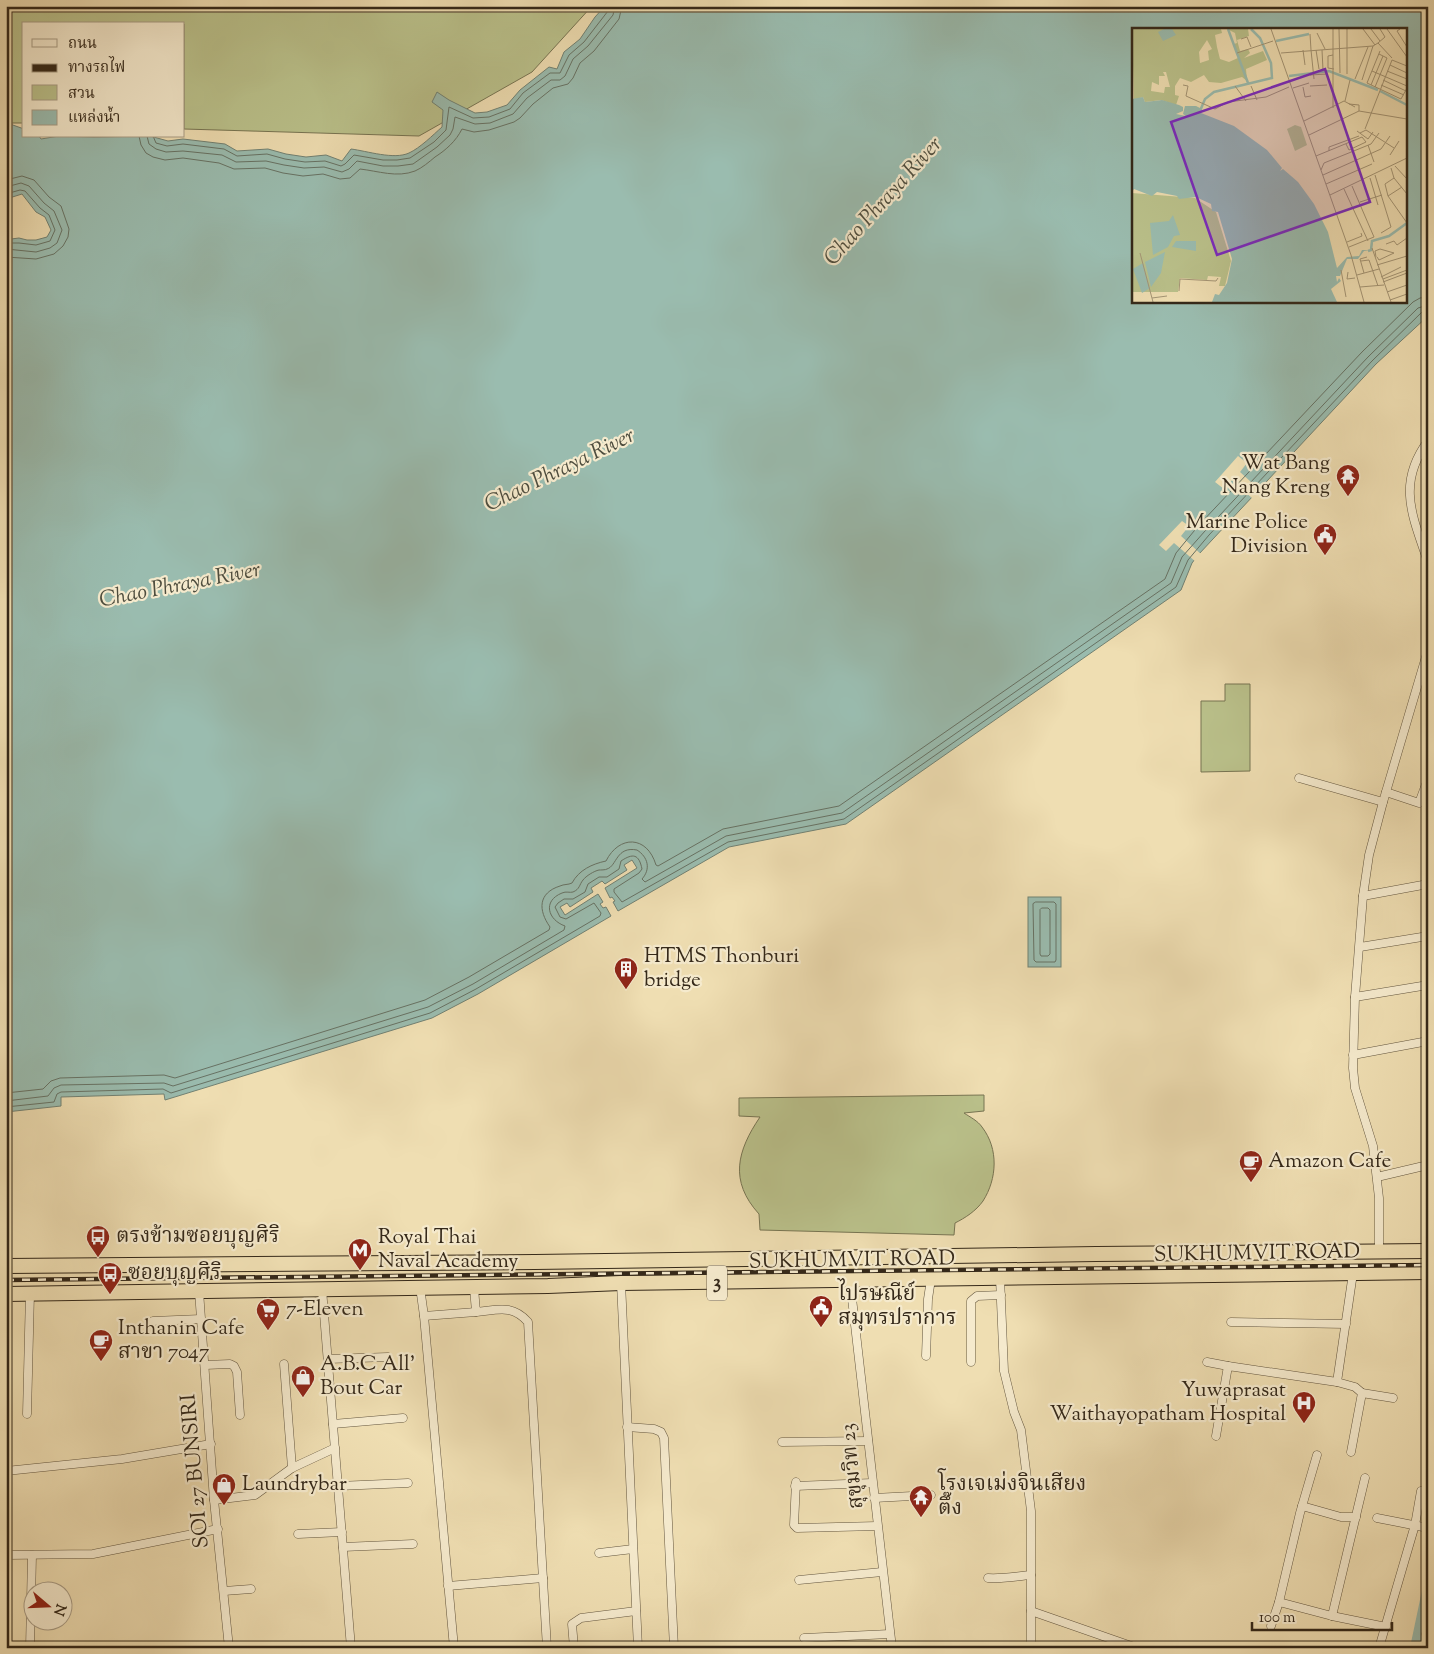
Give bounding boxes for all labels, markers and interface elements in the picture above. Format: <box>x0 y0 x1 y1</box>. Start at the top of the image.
legend <box>22 22 185 138</box>
inset map <box>1132 28 1406 302</box>
text: ถนน <box>68 34 97 55</box>
text: ทางรถไฟ <box>68 56 125 79</box>
text: สวน <box>68 84 95 105</box>
text: แหล่งน้ำ <box>68 106 120 129</box>
water label: Chao Phraya River <box>817 130 951 274</box>
water label: Chao Phraya River <box>479 421 641 521</box>
place label: Wat Bang Nang Kreng <box>1222 449 1330 503</box>
temple icon: Wat Bang Nang Kreng <box>1335 463 1361 497</box>
place label: Marine Police Division <box>1186 508 1308 562</box>
public building icon: Marine Police Division <box>1312 522 1338 556</box>
water label: Chao Phraya River <box>97 555 264 617</box>
place label: HTMS Thonburi bridge <box>644 942 799 996</box>
building icon: HTMS Thonburi bridge <box>613 956 639 990</box>
place label: Amazon Cafe <box>1268 1147 1391 1177</box>
cafe icon: Amazon Cafe <box>1238 1149 1264 1183</box>
place label: ตรงข้ามซอยบุญศิริ <box>116 1222 279 1252</box>
place label: Royal Thai Naval Academy <box>378 1223 519 1277</box>
bus stop icon: ตรงข้ามซอยบุญศิริ <box>85 1224 111 1258</box>
metro station icon: Royal Thai Naval Academy <box>347 1237 373 1271</box>
street label: SUKHUMVIT ROAD <box>1154 1237 1360 1271</box>
street label: SUKHUMVIT ROAD <box>749 1244 955 1278</box>
place label: ซอยบุญศิริ <box>128 1259 221 1289</box>
bus stop icon: ซอยบุญศิริ <box>97 1261 123 1295</box>
road number: 3 <box>707 1266 727 1300</box>
place label: ไปรษณีย์ สมุทรปราการ <box>837 1278 956 1334</box>
public building icon: ไปรษณีย์ สมุทรปราการ <box>808 1294 834 1328</box>
place label: 7-Eleven <box>286 1295 364 1325</box>
supermarket icon: 7-Eleven <box>255 1297 281 1331</box>
place label: Inthanin Cafe สาขา 7047 <box>118 1314 244 1368</box>
cafe icon: Inthanin Cafe สาขา 7047 <box>88 1328 114 1362</box>
place label: A.B.C All' Bout Car <box>320 1350 415 1404</box>
shop icon: A.B.C All' Bout Car <box>290 1364 316 1398</box>
place label: Yuwaprasat Waithayopatham Hospital <box>1049 1376 1286 1430</box>
hospital icon: Yuwaprasat Waithayopatham Hospital <box>1291 1390 1317 1424</box>
street label: SOI 27 BUNSIRI <box>174 1392 218 1550</box>
street label: สุขุมวิท 23 <box>834 1422 872 1510</box>
place label: โรงเจเม่งจินเสียง ตึ๊ง <box>937 1468 1086 1524</box>
place label: Laundrybar <box>242 1470 347 1500</box>
shop icon: Laundrybar <box>211 1472 237 1506</box>
temple icon: โรงเจเม่งจินเสียง ตึ๊ง <box>908 1484 934 1518</box>
north arrow <box>22 1582 72 1632</box>
scale bar <box>1252 1599 1392 1631</box>
text: N <box>47 1601 70 1618</box>
text: 100 m <box>1259 1608 1296 1629</box>

